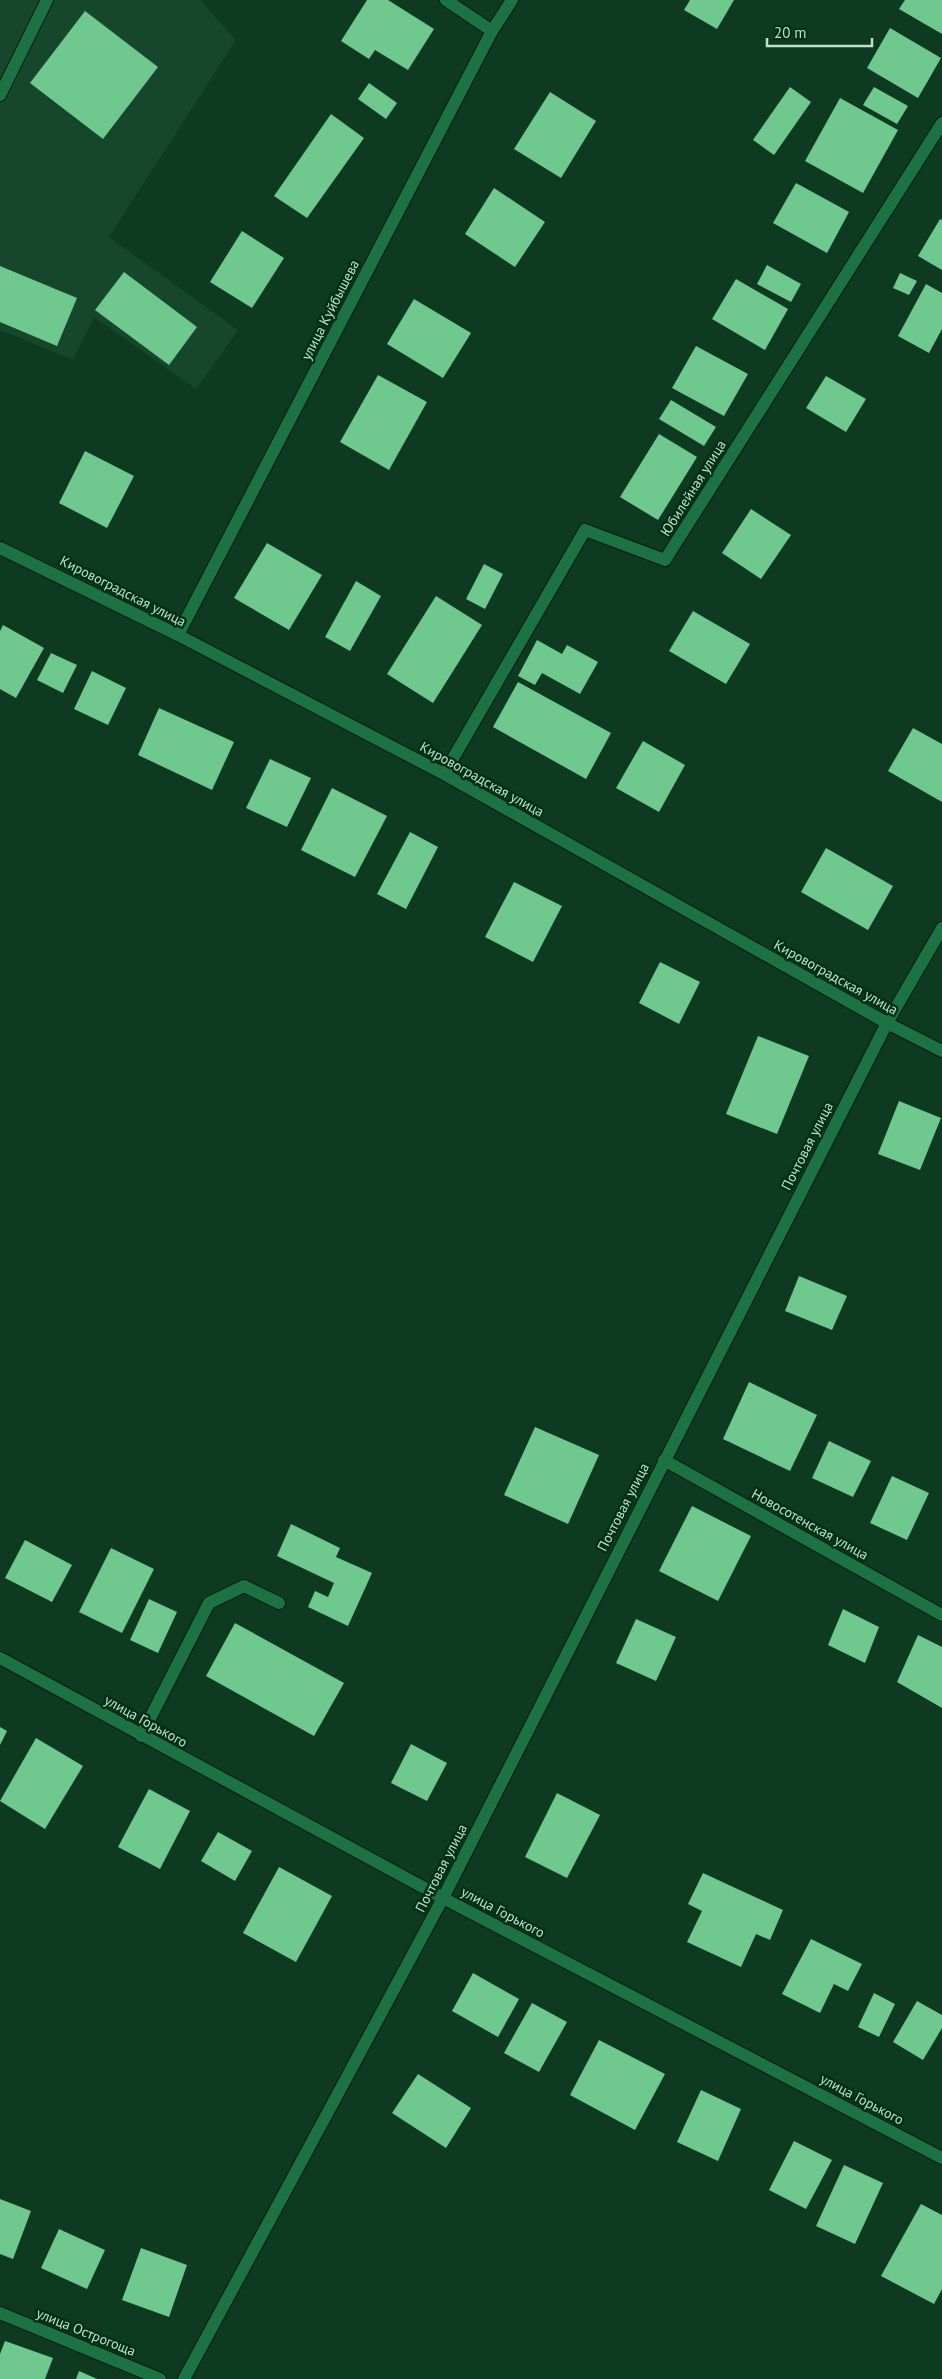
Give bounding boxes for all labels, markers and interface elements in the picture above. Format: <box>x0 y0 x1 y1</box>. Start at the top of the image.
scale bar <box>767 15 872 47</box>
text: 20 m <box>774 23 807 42</box>
street label: улица Куйбышева <box>297 257 363 363</box>
street label: Юбилейная улица <box>656 437 730 539</box>
street label: Кировоградская улица <box>57 551 189 631</box>
street label: Кировоградская улица <box>417 737 547 821</box>
street label: Кировоградская улица <box>771 935 901 1019</box>
street label: Почтовая улица <box>777 1099 837 1193</box>
street label: Почтовая улица <box>593 1460 653 1554</box>
street label: Новосотенская улица <box>748 1484 872 1564</box>
street label: улица Горького <box>101 1691 191 1751</box>
street label: Почтовая улица <box>411 1821 471 1915</box>
street label: улица Горького <box>458 1882 548 1942</box>
street label: улица Горького <box>817 2069 907 2129</box>
street label: улица Острогоща <box>34 2304 138 2360</box>

